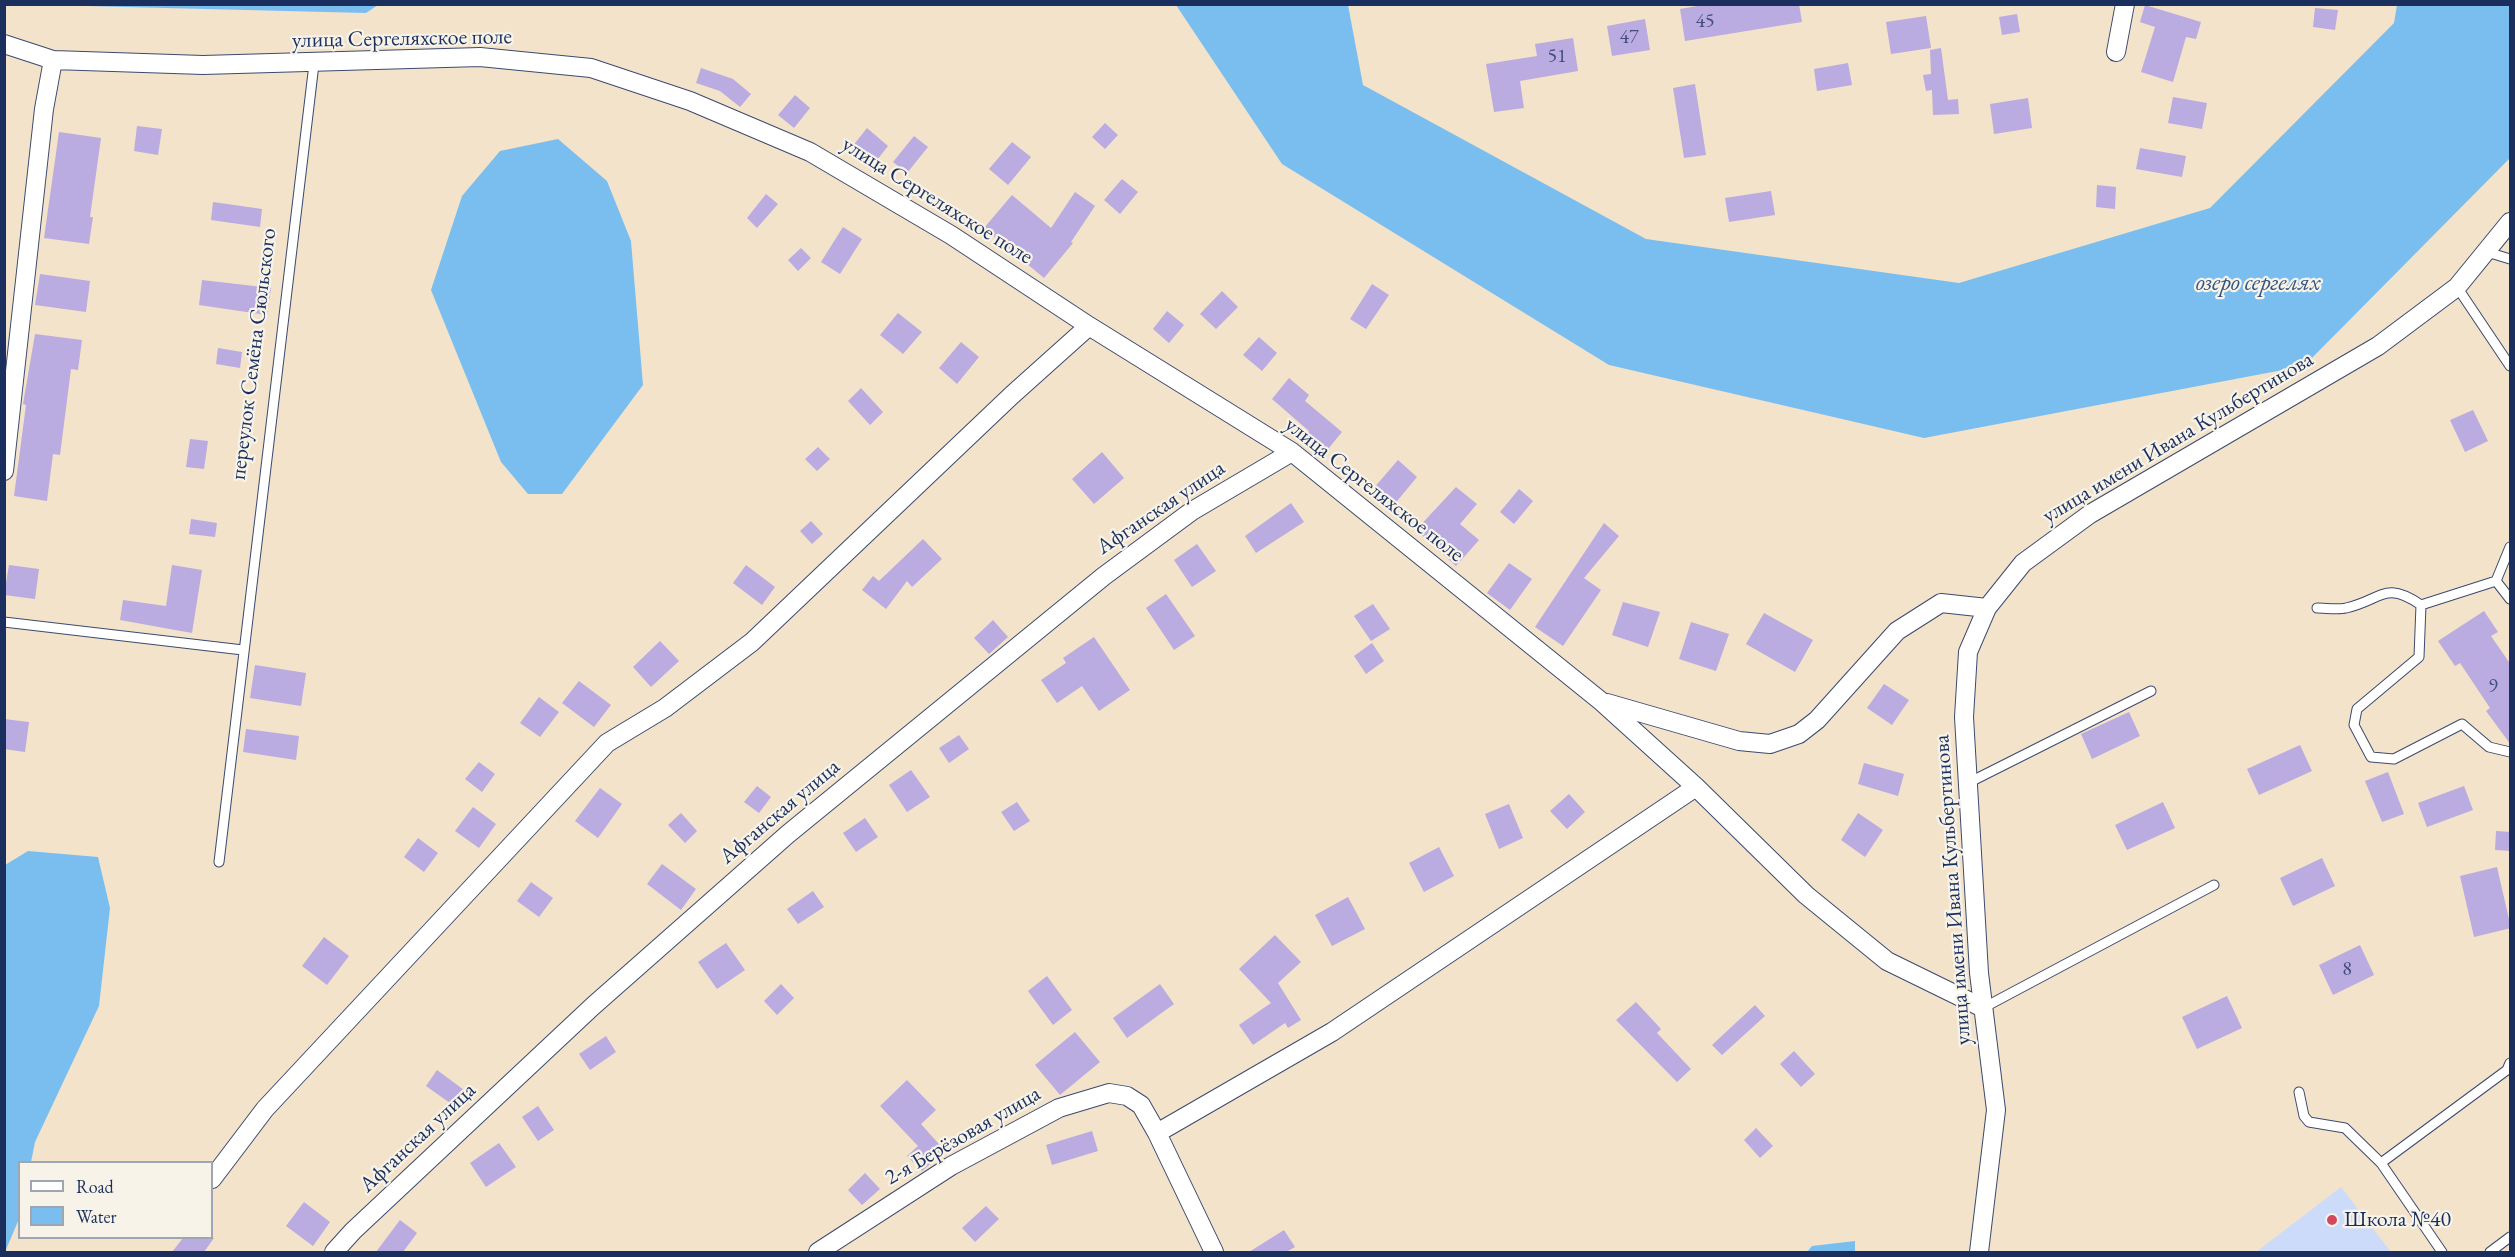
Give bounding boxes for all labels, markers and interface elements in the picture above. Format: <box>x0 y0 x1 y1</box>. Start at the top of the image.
house number: 45 <box>1695 10 1715 34</box>
street label: улица Сергеляхское поле <box>292 24 512 54</box>
house number: 47 <box>1619 26 1639 50</box>
house number: 51 <box>1547 45 1567 69</box>
street label: улица Сергеляхское поле <box>837 131 1037 271</box>
street label: переулок Семёна Сюльского <box>225 227 283 481</box>
water label: озеро сергелях <box>2196 269 2320 297</box>
street label: улица имени Ивана Кульбертинова <box>2038 347 2318 529</box>
street label: улица Сергеляхское поле <box>1279 412 1469 568</box>
street label: Афганская улица <box>1092 455 1230 561</box>
house number: 9 <box>2488 675 2498 699</box>
street label: улица имени Ивана Кульбертинова <box>1929 734 1977 1046</box>
street label: Афганская улица <box>714 754 846 870</box>
house number: 8 <box>2342 958 2352 982</box>
street label: Афганская улица <box>354 1077 482 1199</box>
street label: 2-я Берёзовая улица <box>880 1081 1046 1191</box>
legend <box>18 1161 213 1239</box>
text: Road <box>76 1175 114 1198</box>
text: Water <box>76 1205 117 1228</box>
place label: Школа №40 <box>2344 1207 2451 1233</box>
marker: Школа №40 <box>2325 1213 2339 1227</box>

